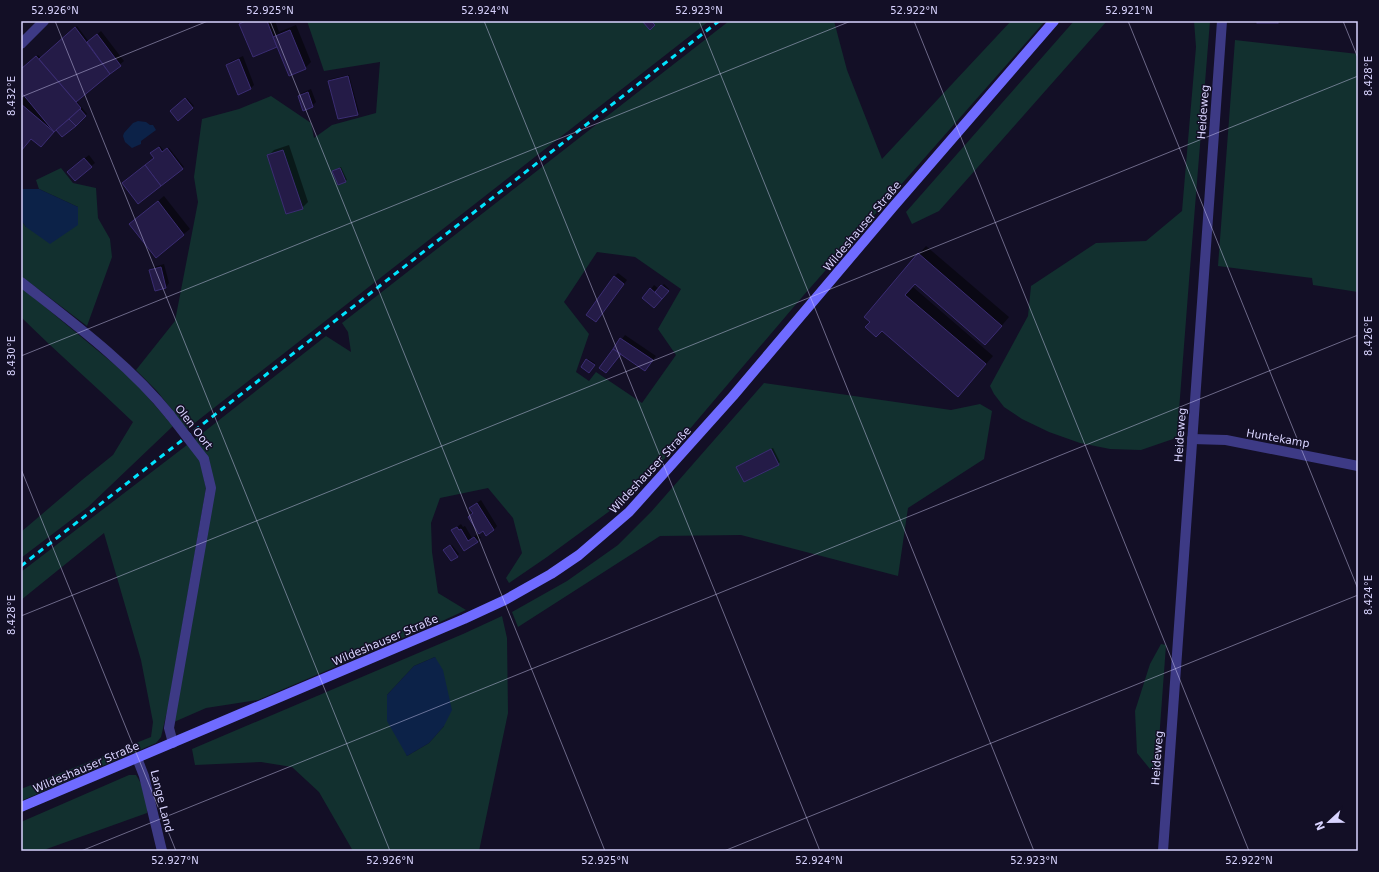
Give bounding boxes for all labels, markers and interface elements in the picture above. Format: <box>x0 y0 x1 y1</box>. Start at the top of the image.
text: 52.926°N <box>31 5 79 16</box>
text: 52.925°N <box>246 5 294 16</box>
text: 52.924°N <box>461 5 509 16</box>
text: 52.923°N <box>675 5 723 16</box>
text: 52.922°N <box>890 5 938 16</box>
text: 52.921°N <box>1105 5 1153 16</box>
text: 8.428°E <box>1363 56 1374 96</box>
text: 8.432°E <box>6 76 17 116</box>
street label: Heideweg <box>1195 84 1212 140</box>
street label: Wildeshauser Straße <box>821 178 904 274</box>
text: 8.426°E <box>1363 316 1374 356</box>
text: 8.430°E <box>6 336 17 376</box>
street label: Olen Oort <box>172 402 216 453</box>
street label: Heideweg <box>1172 407 1189 463</box>
street label: Wildeshauser Straße <box>607 424 694 516</box>
street label: Huntekamp <box>1245 427 1311 450</box>
text: 8.424°E <box>1363 575 1374 615</box>
text: 8.428°E <box>6 595 17 635</box>
street label: Wildeshauser Straße <box>330 612 440 669</box>
street label: Heideweg <box>1149 730 1166 786</box>
street label: Wildeshauser Straße <box>31 739 141 796</box>
street label: Lange Land <box>147 769 176 834</box>
north arrow <box>1309 802 1349 842</box>
text: N <box>1312 819 1328 832</box>
text: 52.927°N <box>151 855 199 866</box>
text: 52.926°N <box>366 855 414 866</box>
text: 52.925°N <box>581 855 629 866</box>
text: 52.924°N <box>795 855 843 866</box>
text: 52.923°N <box>1010 855 1058 866</box>
text: 52.922°N <box>1225 855 1273 866</box>

